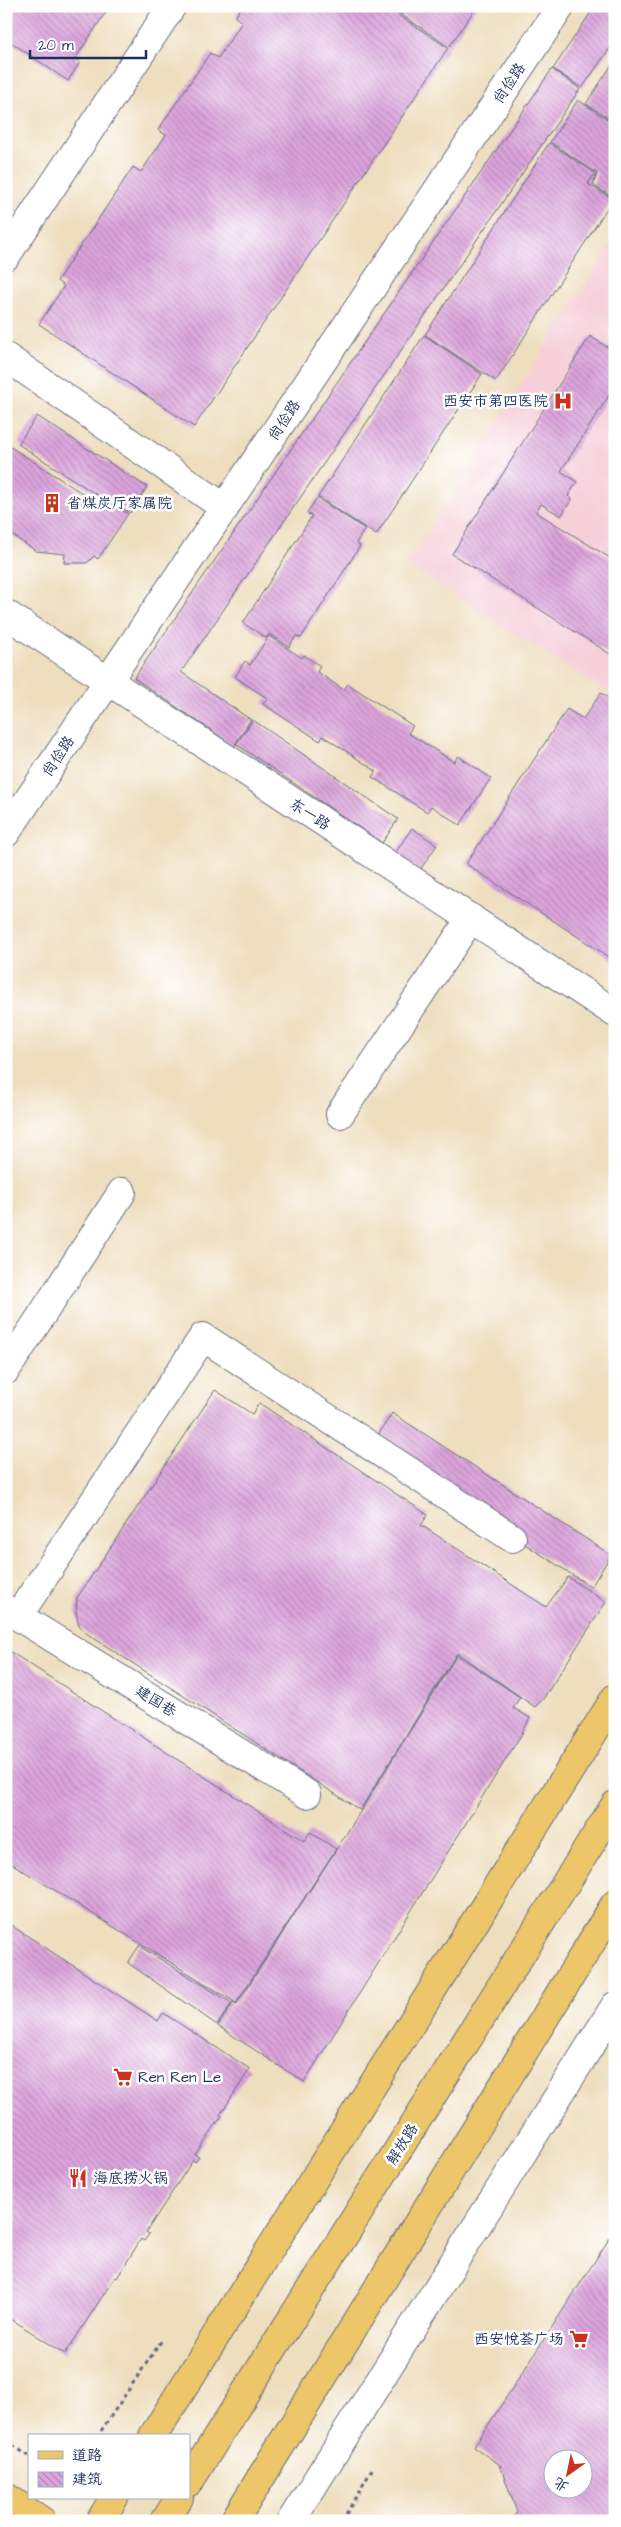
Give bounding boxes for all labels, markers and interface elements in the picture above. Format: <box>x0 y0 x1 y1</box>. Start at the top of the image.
scale bar <box>30 28 146 60</box>
text: 20 m <box>38 35 74 56</box>
street label: 尚俭路 <box>488 59 531 108</box>
hospital icon: 西安市第四医院 <box>552 390 574 412</box>
place label: 西安市第四医院 <box>443 391 548 412</box>
street label: 尚俭路 <box>263 396 306 445</box>
building icon: 省煤炭厅家属院 <box>41 492 63 514</box>
place label: 省煤炭厅家属院 <box>67 493 172 514</box>
street label: 尚俭路 <box>37 732 80 781</box>
street label: 东一路 <box>285 793 334 835</box>
street label: 建国巷 <box>131 1681 180 1722</box>
supermarket icon: Ren Ren Le <box>112 2066 134 2088</box>
place label: Ren Ren Le <box>138 2067 221 2088</box>
street label: 解放路 <box>382 2120 423 2169</box>
restaurant icon: 海底捞火锅 <box>67 2167 89 2189</box>
place label: 海底捞火锅 <box>93 2168 168 2189</box>
supermarket icon: 西安悦荟广场 <box>568 2328 590 2350</box>
place label: 西安悦荟广场 <box>474 2329 564 2350</box>
legend <box>28 2434 190 2500</box>
text: 道路 <box>72 2445 102 2466</box>
north arrow <box>544 2450 594 2500</box>
text: 建筑 <box>72 2469 102 2490</box>
text: 北 <box>550 2472 573 2496</box>

